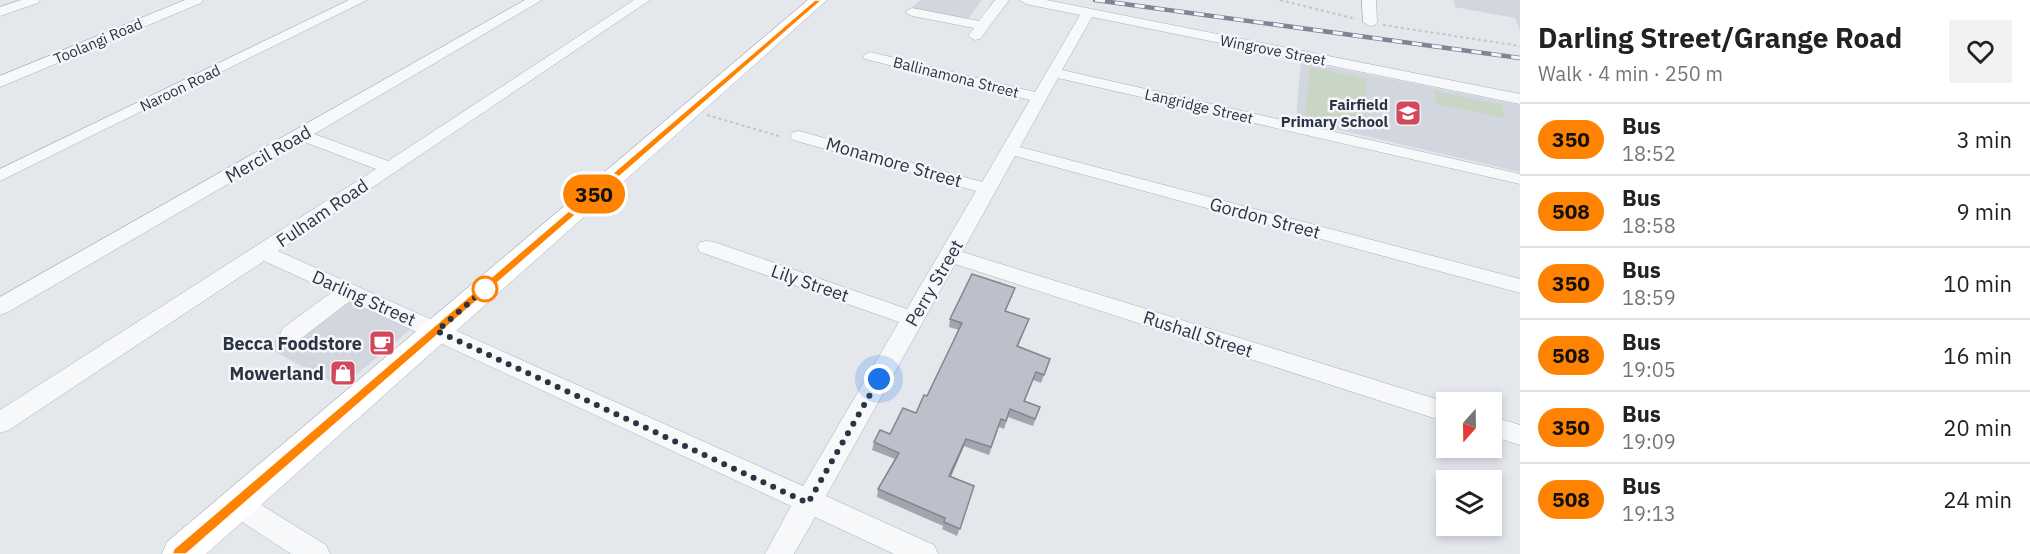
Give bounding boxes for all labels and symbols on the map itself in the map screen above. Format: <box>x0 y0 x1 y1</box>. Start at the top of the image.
street label: Toolangi Road <box>51 14 145 68</box>
street label: Wingrove Street <box>1218 30 1328 70</box>
street label: Ballinamona Street <box>891 52 1021 102</box>
street label: Naroon Road <box>137 60 223 116</box>
street label: Langridge Street <box>1143 84 1255 128</box>
place label: Fairfield Primary School <box>1281 95 1388 131</box>
school or university icon: Fairfield Primary School <box>1393 98 1423 128</box>
street label: Mercil Road <box>221 120 315 188</box>
street label: Monamore Street <box>823 132 965 192</box>
street label: Fulham Road <box>272 174 372 252</box>
line badge: 350 <box>560 174 628 214</box>
street label: Gordon Street <box>1207 192 1323 244</box>
street label: Perry Street <box>900 235 968 331</box>
street label: Lily Street <box>768 259 852 307</box>
street label: Darling Street <box>309 265 419 331</box>
unlabelled marker <box>472 276 498 302</box>
street label: Rushall Street <box>1140 305 1256 363</box>
cafe icon: Becca Foodstore <box>367 328 397 358</box>
place label: Becca Foodstore <box>222 332 362 355</box>
shop icon: Mowerland <box>328 358 358 388</box>
place label: Mowerland <box>230 362 324 385</box>
your location <box>864 364 894 394</box>
north arrow <box>1436 392 1502 458</box>

